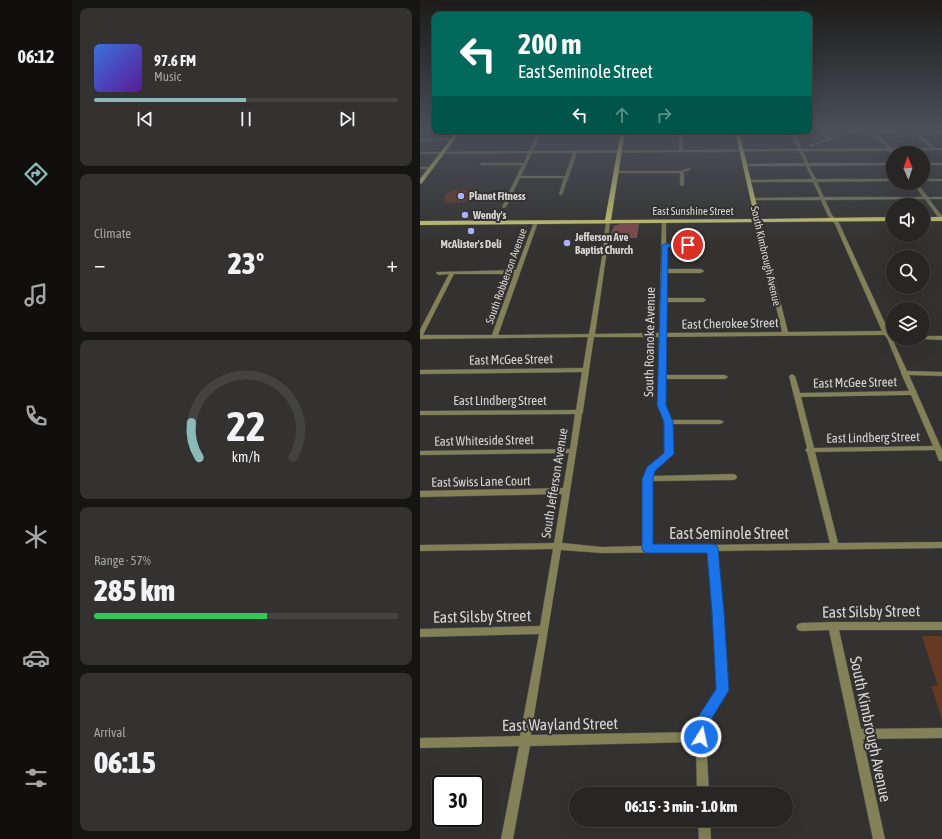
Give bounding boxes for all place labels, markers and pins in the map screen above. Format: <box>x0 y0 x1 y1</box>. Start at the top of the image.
place label: Planet Fitness <box>469 190 526 202</box>
marker: Planet Fitness <box>456 191 466 201</box>
place label: Wendy's <box>472 209 507 221</box>
marker: Wendy's <box>460 210 470 220</box>
marker: McAlister's Deli <box>466 226 476 236</box>
pin <box>671 228 705 262</box>
place label: Jefferson Ave Baptist Church <box>574 231 633 256</box>
place label: McAlister's Deli <box>440 238 502 250</box>
marker: Jefferson Ave Baptist Church <box>562 238 572 248</box>

